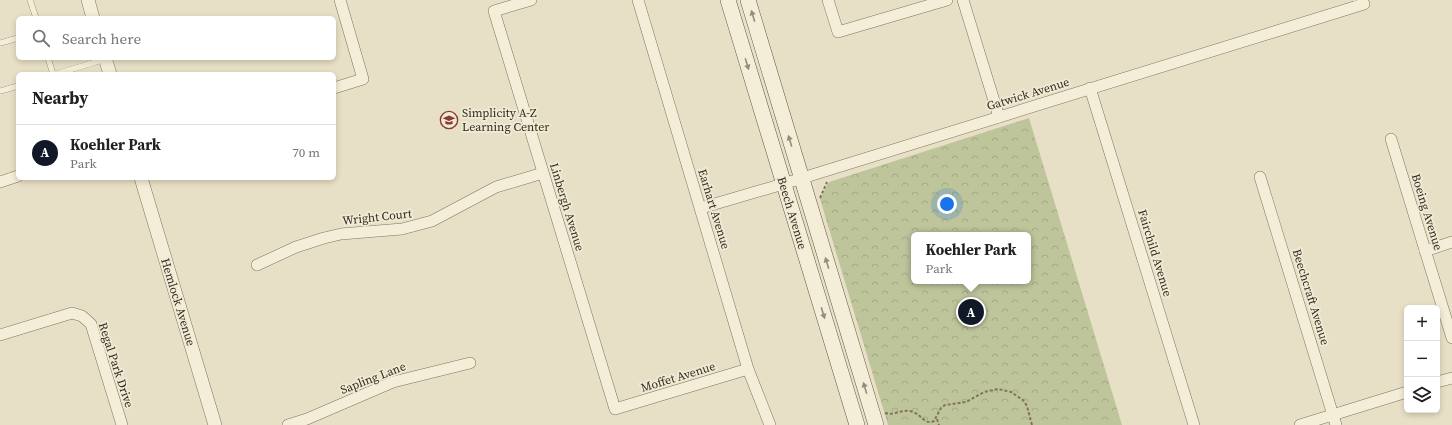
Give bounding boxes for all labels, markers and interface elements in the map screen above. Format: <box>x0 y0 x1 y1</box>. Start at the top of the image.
one-way arrow <box>750 10 756 22</box>
search box <box>16 16 336 60</box>
icon: search <box>30 27 52 49</box>
text: Search here <box>62 28 141 49</box>
one-way arrow <box>744 58 750 70</box>
street label: Gatwick Avenue <box>985 74 1071 114</box>
text: Nearby <box>32 86 88 110</box>
place label: Simplicity A-Z Learning Center <box>462 105 549 135</box>
school or university icon: Simplicity A-Z Learning Center <box>439 110 459 130</box>
text: Koehler Park <box>70 134 161 155</box>
one-way arrow <box>787 134 793 146</box>
text: A <box>41 144 49 161</box>
text: 70 m <box>292 144 320 161</box>
text: Park <box>70 155 97 172</box>
street label: Linbergh Avenue <box>546 161 588 253</box>
street label: Earhart Avenue <box>694 167 734 251</box>
street label: Boeing Avenue <box>1408 172 1446 252</box>
street label: Beech Avenue <box>773 175 811 251</box>
your location <box>937 194 957 214</box>
street label: Wright Court <box>341 205 413 229</box>
street label: Fairchild Avenue <box>1134 208 1176 298</box>
popup <box>911 232 1031 284</box>
text: Koehler Park <box>926 239 1016 260</box>
street label: Beechcraft Avenue <box>1289 247 1333 347</box>
street label: Hemlock Avenue <box>157 256 199 348</box>
one-way arrow <box>824 257 830 269</box>
text: Park <box>926 260 952 277</box>
pin: A <box>958 297 984 327</box>
map controls <box>1404 305 1440 413</box>
button: + <box>1404 305 1440 341</box>
one-way arrow <box>820 307 826 319</box>
street label: Regal Park Drive <box>95 320 137 410</box>
button: − <box>1404 341 1440 377</box>
street label: Sapling Lane <box>338 358 408 398</box>
street label: Moffet Avenue <box>639 358 717 396</box>
button: layers <box>1404 377 1440 413</box>
one-way arrow <box>862 381 868 393</box>

